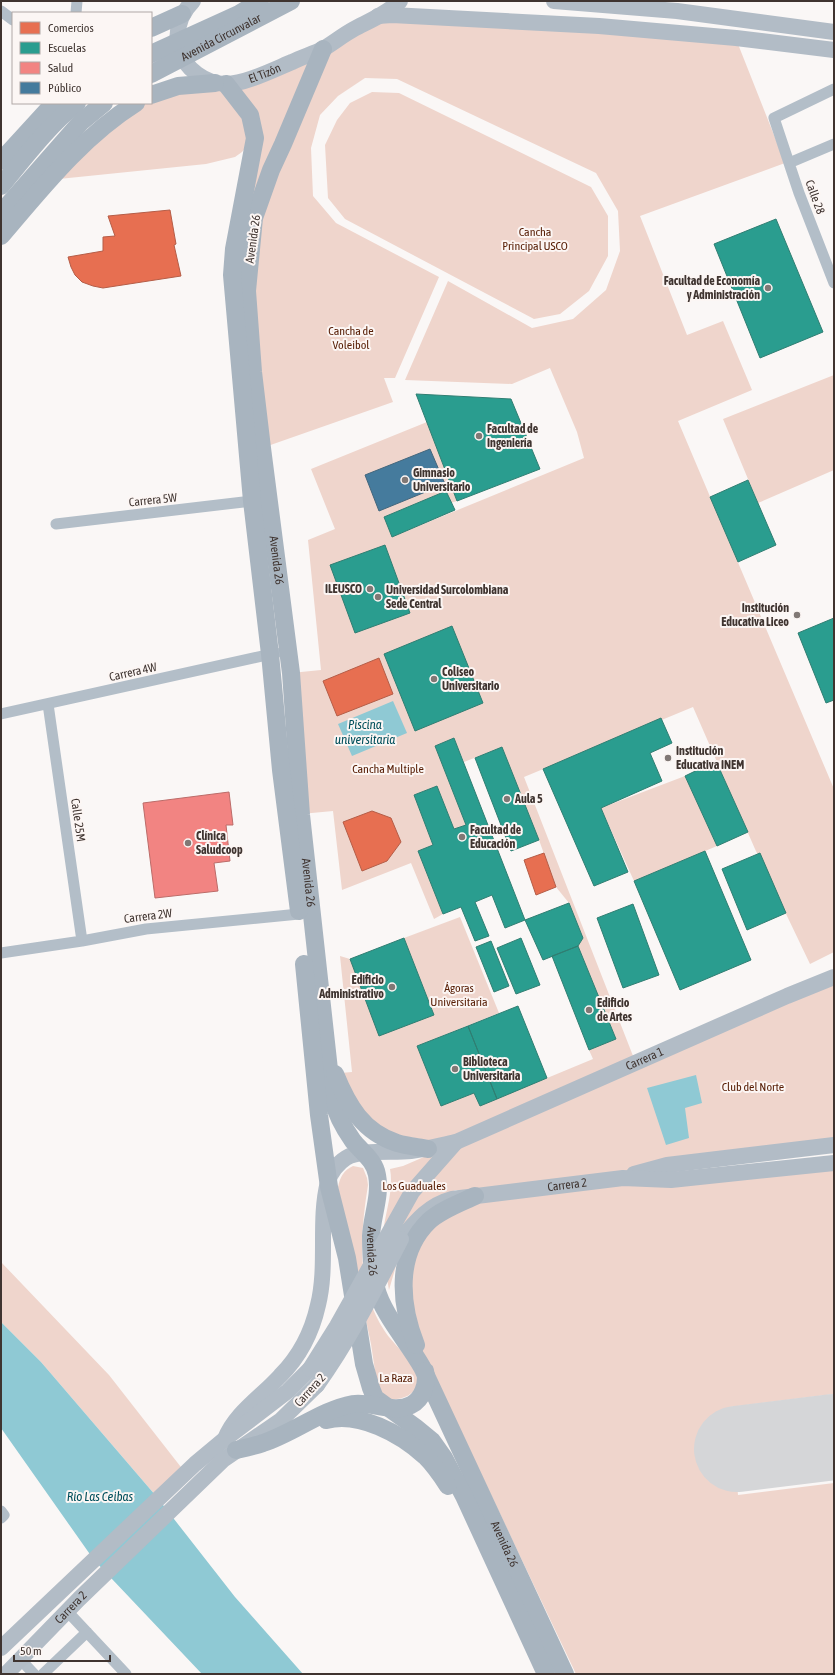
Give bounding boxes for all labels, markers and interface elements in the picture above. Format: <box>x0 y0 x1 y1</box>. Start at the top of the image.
street label: Avenida Circunvalar <box>179 11 264 64</box>
legend <box>12 12 152 104</box>
text: Comercios <box>48 21 94 35</box>
text: Escuelas <box>48 41 86 55</box>
text: Salud <box>48 61 73 75</box>
street label: El Tizón <box>247 61 283 86</box>
text: Público <box>48 81 82 95</box>
street label: Calle 28 <box>802 178 828 216</box>
street label: Avenida 26 <box>243 213 263 264</box>
park label: Cancha Principal USCO <box>502 225 568 253</box>
place label: Facultad de Economía y Administración <box>664 274 760 302</box>
marker: Facultad de Economía y Administración <box>763 283 773 293</box>
park label: Cancha de Voleibol <box>328 324 374 352</box>
place label: Facultad de Ingeniería <box>487 422 539 450</box>
marker: Facultad de Ingeniería <box>474 431 484 441</box>
place label: Gimnasio Universitario <box>413 466 471 494</box>
marker: Gimnasio Universitario <box>400 475 410 485</box>
street label: Carrera 5W <box>128 490 178 509</box>
street label: Avenida 26 <box>266 535 287 586</box>
place label: ILEUSCO <box>325 582 362 596</box>
place label: Universidad Surcolombiana Sede Central <box>386 583 509 611</box>
marker: ILEUSCO <box>365 584 375 594</box>
marker: Universidad Surcolombiana Sede Central <box>373 592 383 602</box>
place label: Institución Educativa Liceo <box>721 601 789 629</box>
marker: Institución Educativa Liceo <box>792 610 802 620</box>
street label: Carrera 4W <box>108 660 158 684</box>
place label: Coliseo Universitario <box>442 665 500 693</box>
marker: Coliseo Universitario <box>429 674 439 684</box>
water label: Piscina universitaria <box>335 717 395 747</box>
place label: Institución Educativa INEM <box>676 744 744 772</box>
marker: Institución Educativa INEM <box>663 753 673 763</box>
park label: Cancha Multiple <box>352 762 424 776</box>
place label: Aula 5 <box>514 792 543 806</box>
marker: Aula 5 <box>502 794 512 804</box>
street label: Calle 25M <box>68 797 88 843</box>
place label: Facultad de Educación <box>470 823 522 851</box>
place label: Clínica Saludcoop <box>196 829 243 857</box>
marker: Facultad de Educación <box>457 832 467 842</box>
marker: Clínica Saludcoop <box>183 838 193 848</box>
street label: Avenida 26 <box>299 858 318 908</box>
street label: Carrera 2W <box>123 906 173 926</box>
place label: Edificio Administrativo <box>318 973 384 1001</box>
park label: Ágoras Universitaria <box>430 981 488 1009</box>
marker: Edificio Administrativo <box>387 982 397 992</box>
place label: Edificio de Artes <box>597 996 633 1024</box>
marker: Edificio de Artes <box>584 1005 594 1015</box>
street label: Carrera 1 <box>623 1044 666 1073</box>
place label: Biblioteca Universitaria <box>463 1055 521 1083</box>
marker: Biblioteca Universitaria <box>450 1064 460 1074</box>
park label: Club del Norte <box>722 1080 784 1094</box>
street label: Carrera 2 <box>547 1175 588 1194</box>
park label: Los Guaduales <box>382 1179 446 1193</box>
street label: Avenida 26 <box>364 1226 381 1277</box>
street label: Carrera 2 <box>292 1371 328 1409</box>
park label: La Raza <box>379 1371 413 1385</box>
water label: Río Las Ceibas <box>67 1489 134 1504</box>
street label: Avenida 26 <box>488 1519 521 1570</box>
street label: Carrera 2 <box>52 1588 90 1626</box>
scale bar <box>14 1637 110 1663</box>
text: 50 m <box>20 1644 42 1658</box>

